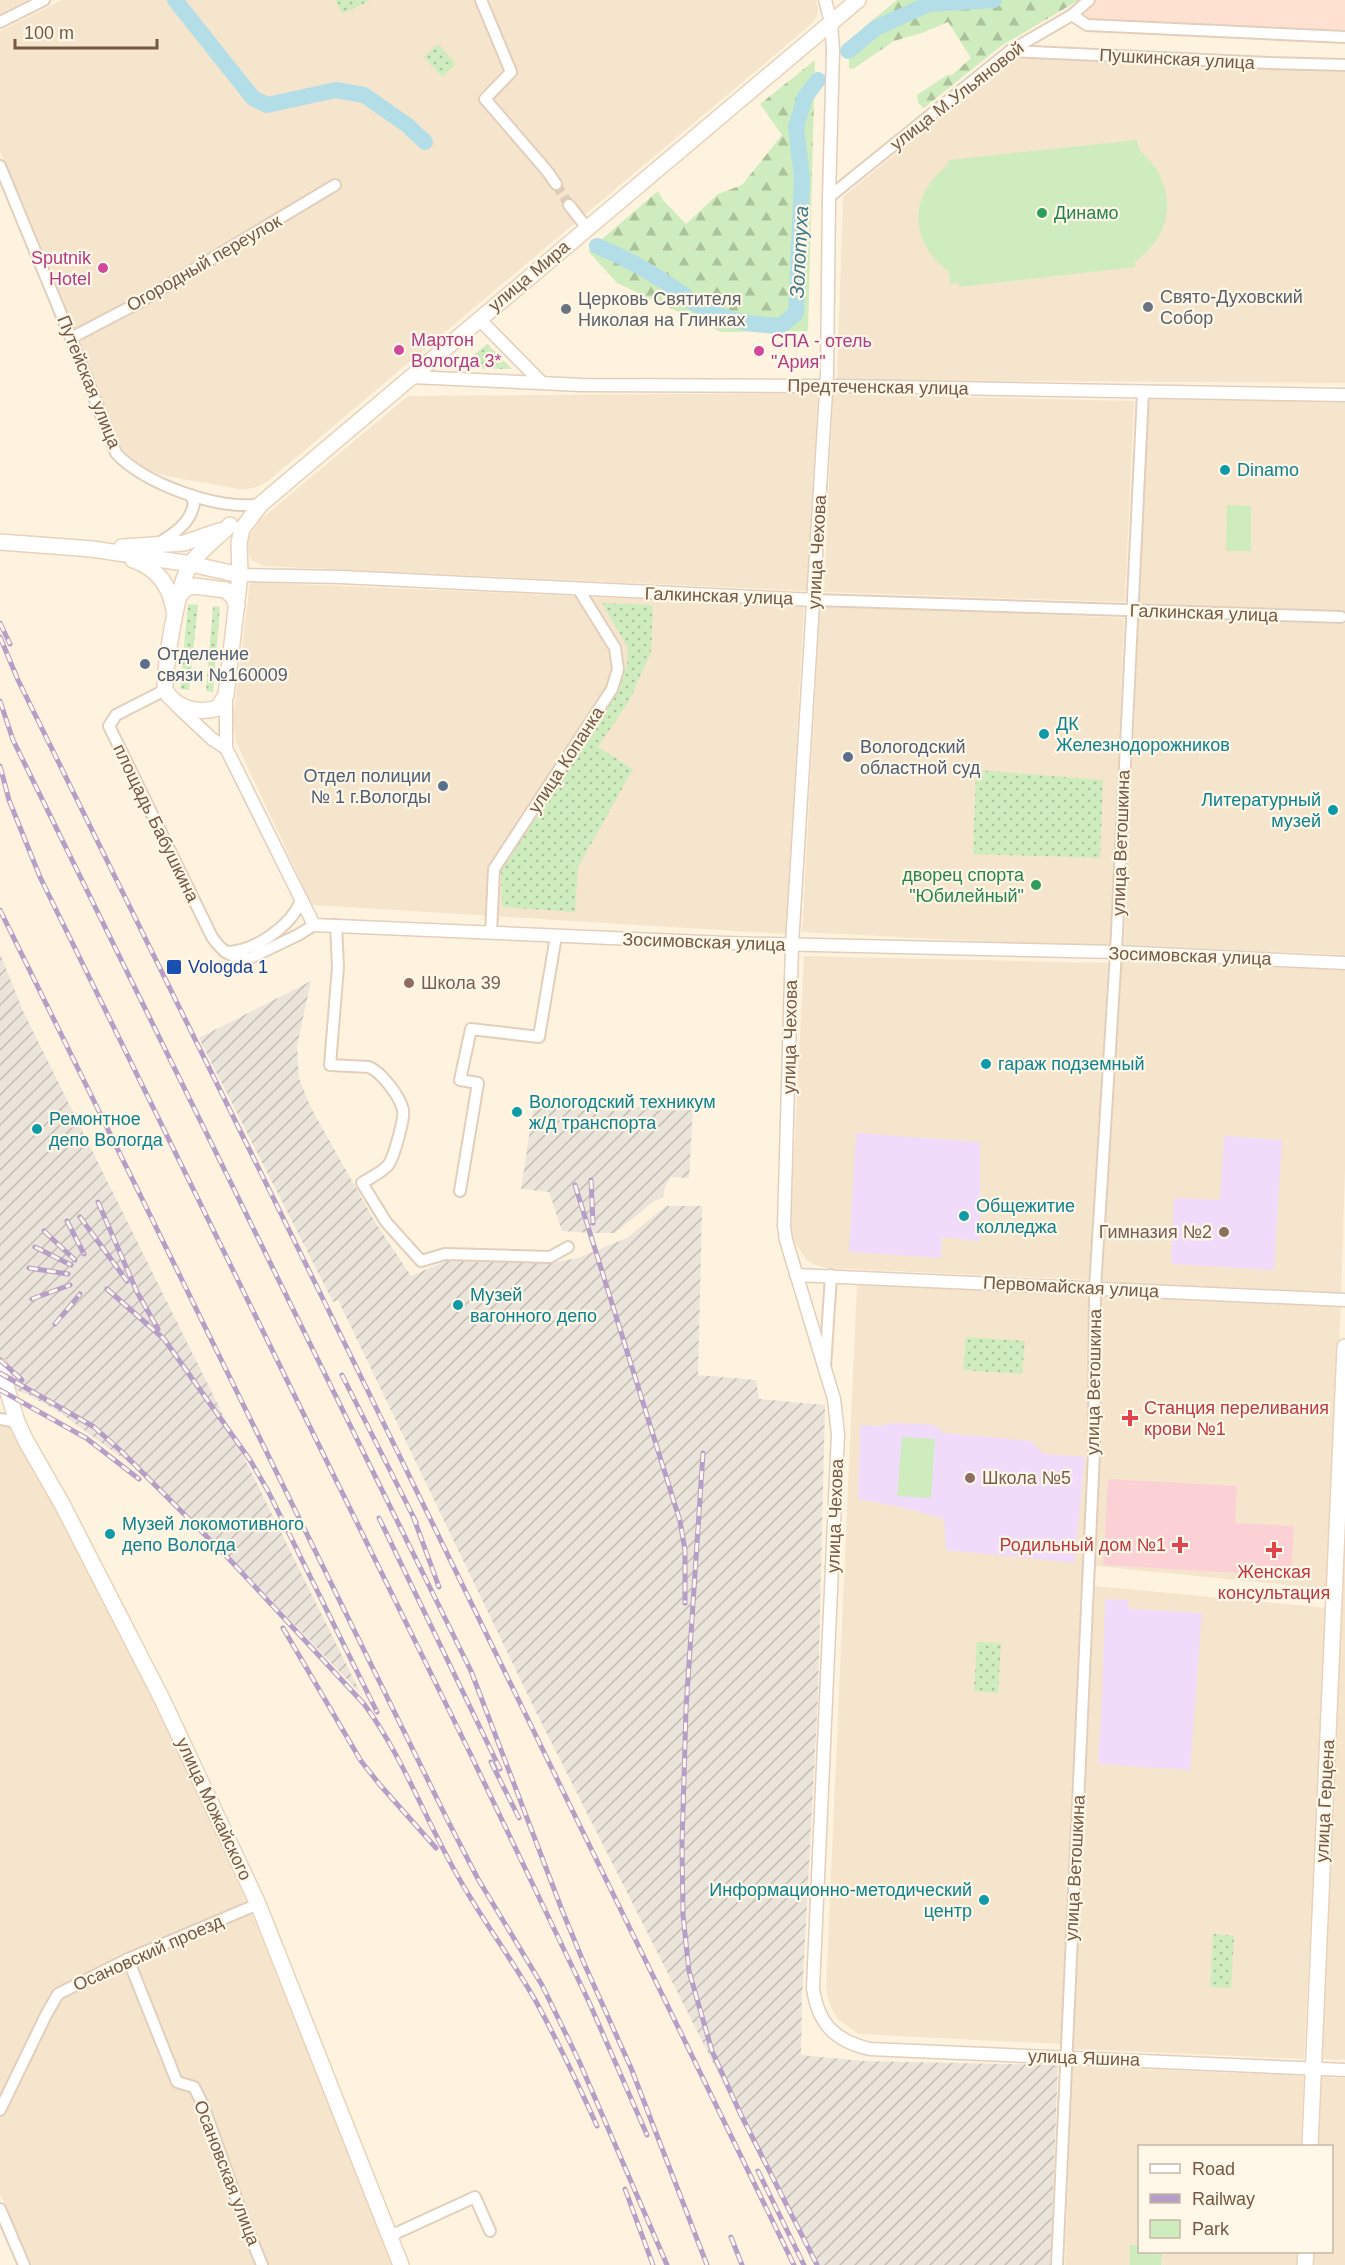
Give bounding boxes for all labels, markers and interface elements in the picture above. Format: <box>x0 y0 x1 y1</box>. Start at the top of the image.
scale bar <box>15 12 158 50</box>
text: 100 m <box>24 23 74 43</box>
street label: улица М.Ульяновой <box>886 38 1028 154</box>
street label: Пушкинская улица <box>1099 45 1256 73</box>
place label: Динамо <box>1054 203 1119 223</box>
water label: Золотуха <box>786 205 812 299</box>
marker: Динамо <box>1035 206 1049 220</box>
street label: Огородный переулок <box>123 211 285 315</box>
street label: улица Мира <box>484 236 574 316</box>
place label: Sputnik Hotel <box>31 248 92 289</box>
marker: Sputnik Hotel <box>96 261 110 275</box>
place label: Свято-Духовский Собор <box>1160 287 1303 328</box>
place label: Церковь Святителя Николая на Глинках <box>578 289 745 330</box>
marker: Свято-Духовский Собор <box>1141 300 1155 314</box>
marker: Церковь Святителя Николая на Глинках <box>559 302 573 316</box>
street label: Путейская улица <box>53 313 125 452</box>
place label: Мартон Вологда 3* <box>411 330 502 371</box>
place label: СПА - отель "Ария" <box>771 331 872 372</box>
marker: Мартон Вологда 3* <box>392 343 406 357</box>
marker: СПА - отель "Ария" <box>752 344 766 358</box>
street label: Предтеченская улица <box>787 375 970 399</box>
place label: Dinamo <box>1237 460 1299 480</box>
marker: Dinamo <box>1218 463 1232 477</box>
street label: улица Чехова <box>804 493 830 610</box>
street label: Галкинская улица <box>644 583 795 609</box>
street label: Галкинская улица <box>1129 600 1280 626</box>
place label: Отделение связи №160009 <box>157 644 288 685</box>
marker: Отделение связи №160009 <box>138 657 152 671</box>
street label: улица Копанка <box>524 702 608 817</box>
place label: ДК Железнодорожников <box>1056 714 1230 755</box>
marker: ДК Железнодорожников <box>1037 727 1051 741</box>
place label: Вологодский областной суд <box>860 737 981 778</box>
street label: площадь Бабушкина <box>109 741 203 906</box>
marker: Вологодский областной суд <box>841 750 855 764</box>
place label: Отдел полиции № 1 г.Вологды <box>304 766 431 807</box>
street label: улица Ветошкина <box>1108 769 1134 916</box>
marker: Отдел полиции № 1 г.Вологды <box>436 779 450 793</box>
place label: Литературный музей <box>1201 790 1321 831</box>
marker: Литературный музей <box>1326 803 1340 817</box>
place label: дворец спорта "Юбилейный" <box>902 865 1025 906</box>
marker: дворец спорта "Юбилейный" <box>1029 878 1043 892</box>
street label: Зосимовская улица <box>622 929 787 955</box>
street label: Зосимовская улица <box>1108 943 1273 969</box>
place label: Vologda 1 <box>188 957 268 977</box>
marker: Vologda 1 <box>165 958 183 976</box>
place label: Школа 39 <box>421 973 501 993</box>
marker: Школа 39 <box>402 976 416 990</box>
street label: улица Чехова <box>779 979 801 1094</box>
place label: гараж подземный <box>998 1054 1144 1074</box>
marker: гараж подземный <box>979 1057 993 1071</box>
place label: Вологодский техникум ж/д транспорта <box>529 1092 716 1133</box>
marker: Вологодский техникум ж/д транспорта <box>510 1105 524 1119</box>
place label: Ремонтное депо Вологда <box>49 1109 164 1150</box>
marker: Ремонтное депо Вологда <box>30 1122 44 1136</box>
place label: Общежитие колледжа <box>976 1196 1075 1237</box>
marker: Общежитие колледжа <box>957 1209 971 1223</box>
place label: Гимназия №2 <box>1099 1222 1212 1242</box>
marker: Гимназия №2 <box>1217 1225 1231 1239</box>
street label: Первомайская улица <box>982 1272 1161 1302</box>
place label: Музей вагонного депо <box>470 1285 597 1326</box>
marker: Музей вагонного депо <box>451 1298 465 1312</box>
street label: улица Ветошкина <box>1083 1308 1105 1455</box>
place label: Станция переливания крови №1 <box>1144 1398 1329 1439</box>
marker: Станция переливания крови №1 <box>1121 1409 1139 1427</box>
street label: улица Чехова <box>823 1458 847 1573</box>
place label: Школа №5 <box>982 1468 1071 1488</box>
marker: Школа №5 <box>963 1471 977 1485</box>
place label: Музей локомотивного депо Вологда <box>122 1514 304 1555</box>
marker: Музей локомотивного депо Вологда <box>103 1527 117 1541</box>
place label: Родильный дом №1 <box>1000 1535 1166 1555</box>
marker: Родильный дом №1 <box>1171 1536 1189 1554</box>
marker: Женская консультация <box>1265 1541 1283 1559</box>
place label: Женская консультация <box>1218 1562 1330 1603</box>
street label: улица Можайского <box>172 1735 256 1883</box>
street label: улица Герцена <box>1312 1738 1338 1863</box>
street label: улица Ветошкина <box>1061 1793 1089 1942</box>
place label: Информационно-методический центр <box>709 1880 972 1921</box>
marker: Информационно-методический центр <box>977 1893 991 1907</box>
street label: Осановский проезд <box>70 1911 227 1995</box>
street label: улица Яшина <box>1028 2046 1141 2070</box>
street label: Осановская улица <box>190 2098 264 2249</box>
legend <box>1138 2145 1333 2253</box>
text: Road <box>1192 2159 1235 2179</box>
text: Railway <box>1192 2189 1255 2209</box>
text: Park <box>1192 2219 1230 2239</box>

